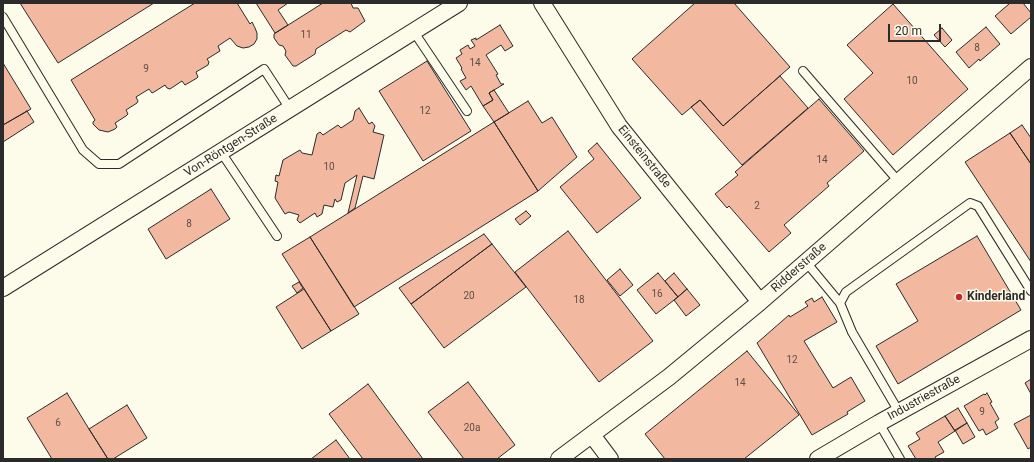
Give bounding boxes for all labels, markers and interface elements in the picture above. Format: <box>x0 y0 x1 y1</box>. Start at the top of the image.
scale bar <box>890 16 943 42</box>
text: 20 m <box>895 24 922 38</box>
house number: 11 <box>300 29 312 41</box>
house number: 8 <box>974 42 980 54</box>
house number: 14 <box>469 57 481 69</box>
house number: 9 <box>143 63 149 75</box>
house number: 10 <box>906 75 918 87</box>
house number: 12 <box>419 105 431 117</box>
street label: Von-Röntgen-Straße <box>182 112 280 180</box>
street label: Einsteinstraße <box>614 123 674 191</box>
house number: 14 <box>816 154 828 166</box>
house number: 10 <box>323 161 335 173</box>
house number: 2 <box>754 200 760 212</box>
house number: 8 <box>186 218 192 230</box>
street label: Ridderstraße <box>769 240 829 296</box>
house number: 16 <box>651 288 663 300</box>
house number: 20 <box>463 290 475 302</box>
place label: Kinderland <box>967 290 1025 304</box>
marker: Kinderland <box>954 292 964 302</box>
house number: 18 <box>573 294 585 306</box>
house number: 12 <box>786 354 798 366</box>
street label: Industriestraße <box>885 372 963 424</box>
house number: 14 <box>734 377 746 389</box>
house number: 9 <box>979 406 985 418</box>
house number: 6 <box>55 417 61 429</box>
house number: 20a <box>464 422 480 434</box>

